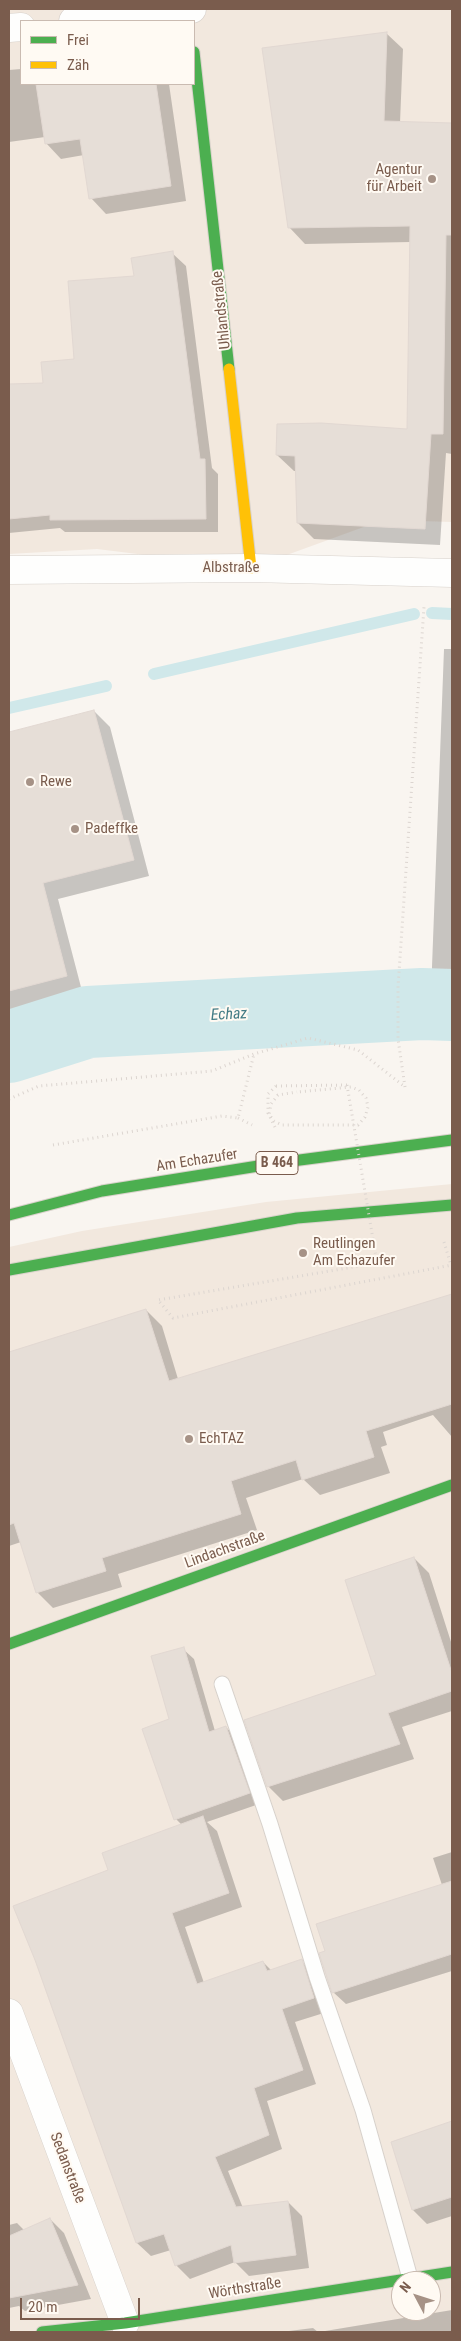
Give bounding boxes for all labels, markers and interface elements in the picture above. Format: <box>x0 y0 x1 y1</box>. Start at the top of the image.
legend <box>20 20 195 85</box>
text: Frei <box>67 31 89 49</box>
text: Zäh <box>67 56 89 74</box>
place label: Agentur für Arbeit <box>366 161 422 196</box>
marker: Agentur für Arbeit <box>426 173 438 185</box>
street label: Uhlandstraße <box>209 270 235 350</box>
street label: Albstraße <box>202 559 260 577</box>
place label: Rewe <box>40 773 72 791</box>
marker: Rewe <box>24 776 36 788</box>
place label: Padeffke <box>85 820 138 838</box>
marker: Padeffke <box>69 823 81 835</box>
water label: Echaz <box>210 1004 248 1026</box>
street label: Am Echazufer <box>155 1146 239 1176</box>
road number: B 464 <box>256 1152 298 1174</box>
place label: Reutlingen Am Echazufer <box>313 1235 395 1270</box>
marker: Reutlingen Am Echazufer <box>297 1247 309 1259</box>
place label: EchTAZ <box>199 1430 244 1448</box>
marker: EchTAZ <box>183 1433 195 1445</box>
street label: Lindachstraße <box>182 1527 268 1573</box>
street label: Sedanstraße <box>45 2130 89 2206</box>
north arrow <box>391 2271 441 2321</box>
street label: Wörthstraße <box>208 2274 282 2304</box>
text: N <box>396 2279 414 2295</box>
scale bar <box>22 2288 142 2320</box>
text: 20 m <box>28 2298 58 2316</box>

